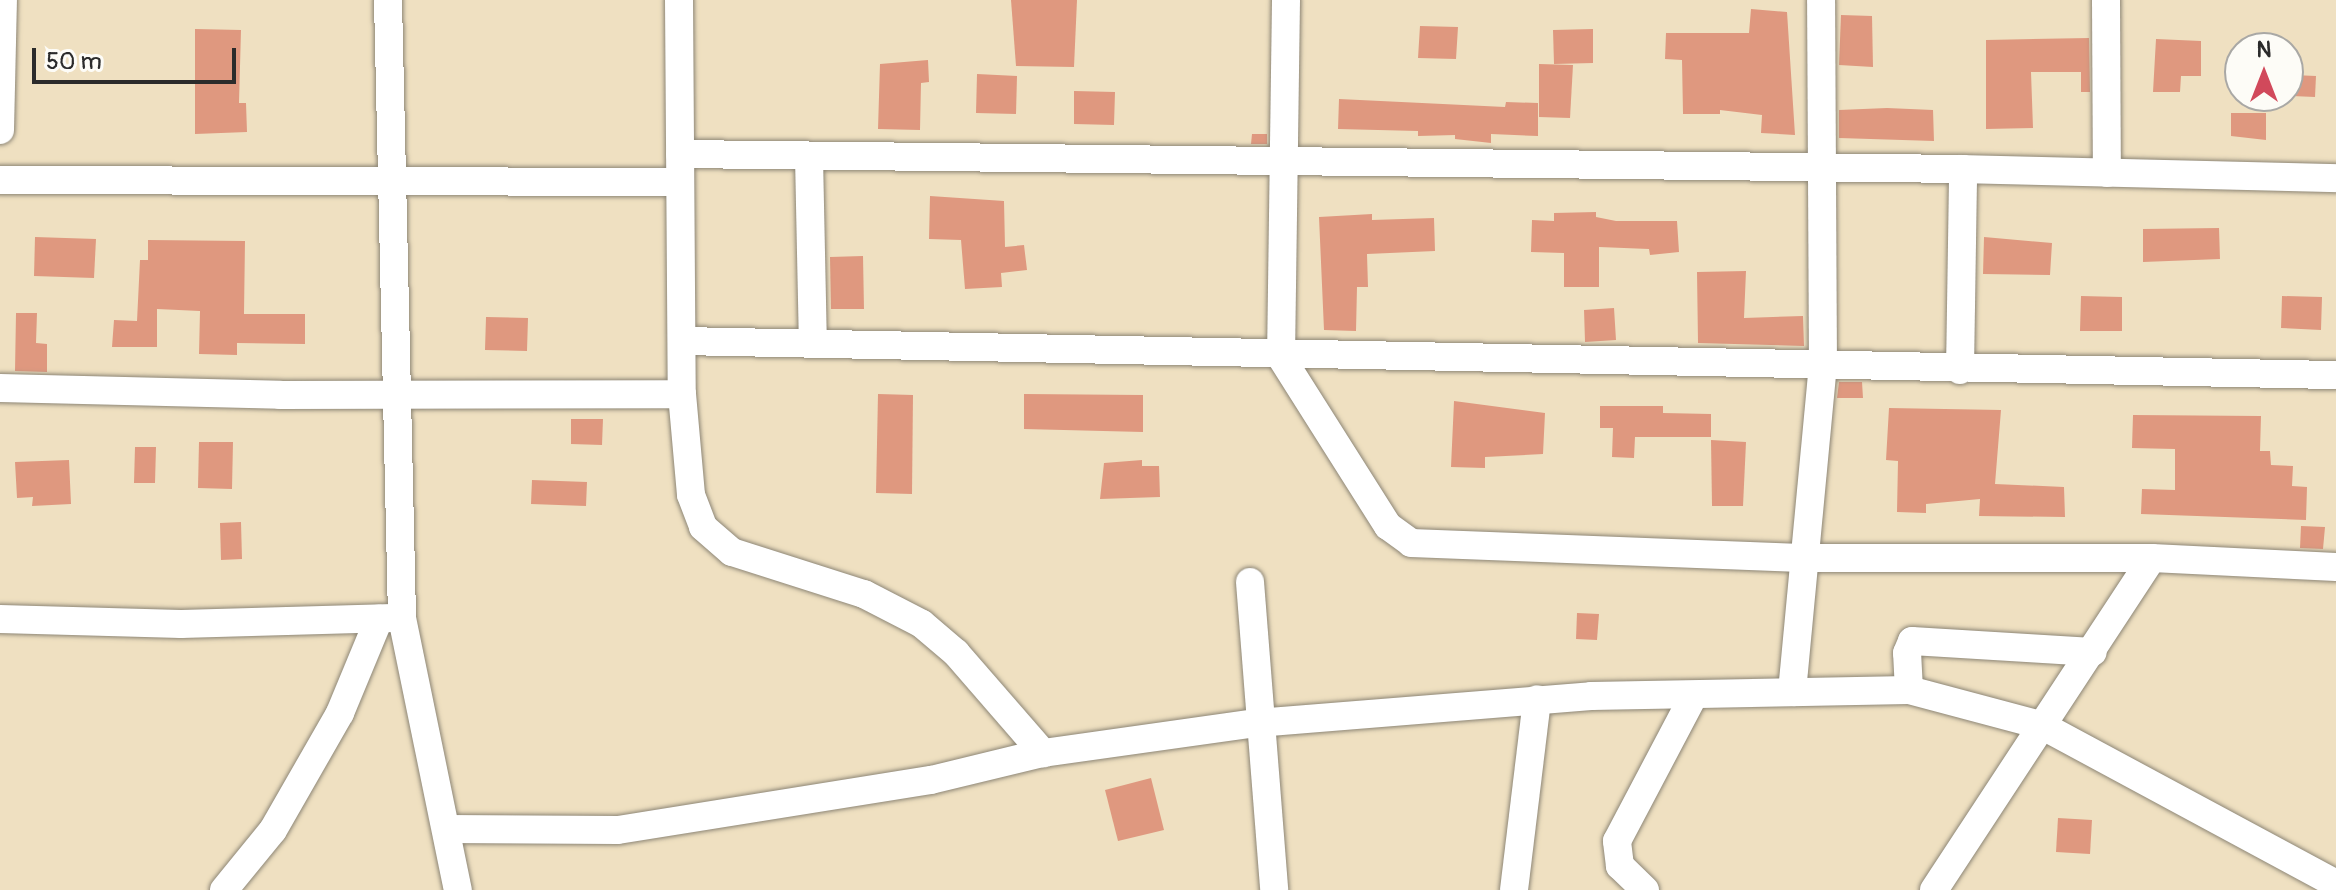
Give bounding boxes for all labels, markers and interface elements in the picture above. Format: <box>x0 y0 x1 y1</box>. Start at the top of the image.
scale bar <box>36 32 240 82</box>
north arrow <box>2224 32 2304 112</box>
text: N <box>2257 36 2271 64</box>
text: 50 m <box>46 47 102 76</box>

